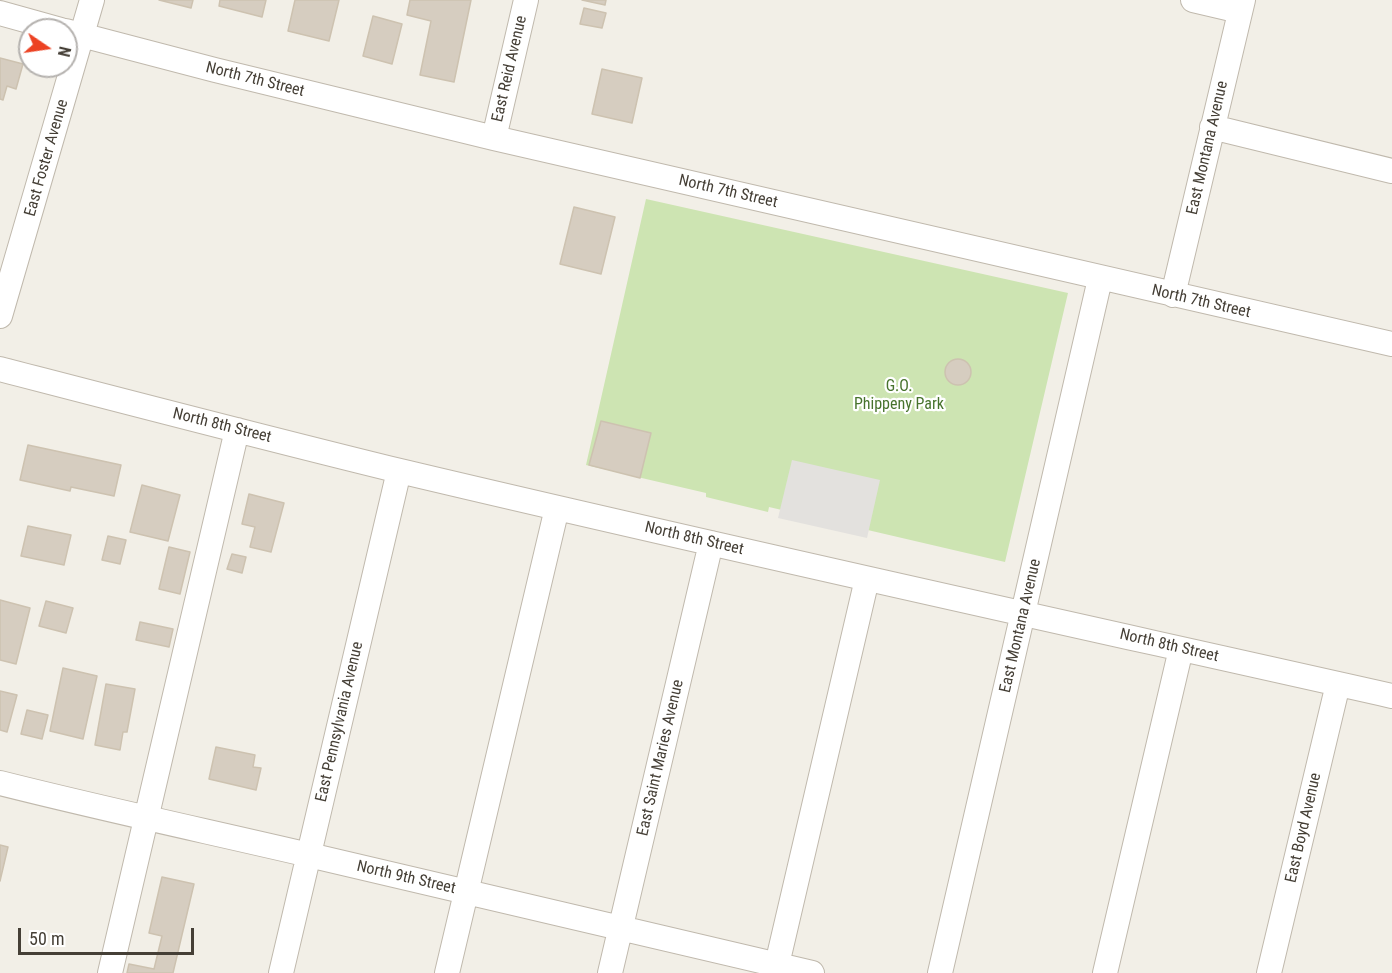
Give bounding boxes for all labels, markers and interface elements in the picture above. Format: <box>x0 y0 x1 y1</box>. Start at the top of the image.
street label: East Reid Avenue <box>488 14 532 124</box>
north arrow <box>18 18 78 78</box>
text: N <box>54 45 74 59</box>
street label: North 7th Street <box>204 58 306 102</box>
street label: East Montana Avenue <box>1183 79 1233 217</box>
street label: East Foster Avenue <box>21 97 73 219</box>
street label: North 7th Street <box>677 171 779 213</box>
street label: North 7th Street <box>1150 281 1252 323</box>
park label: G.O. Phippeny Park <box>854 377 944 415</box>
street label: North 8th Street <box>171 404 273 448</box>
street label: North 8th Street <box>643 518 745 560</box>
street label: East Montana Avenue <box>996 557 1046 695</box>
street label: North 8th Street <box>1118 625 1220 667</box>
street label: East Pennsylvania Avenue <box>312 640 368 804</box>
street label: East Saint Maries Avenue <box>634 678 688 838</box>
street label: East Boyd Avenue <box>1282 771 1326 885</box>
street label: North 9th Street <box>355 857 457 899</box>
scale bar <box>21 916 196 954</box>
text: 50 m <box>29 928 64 949</box>

